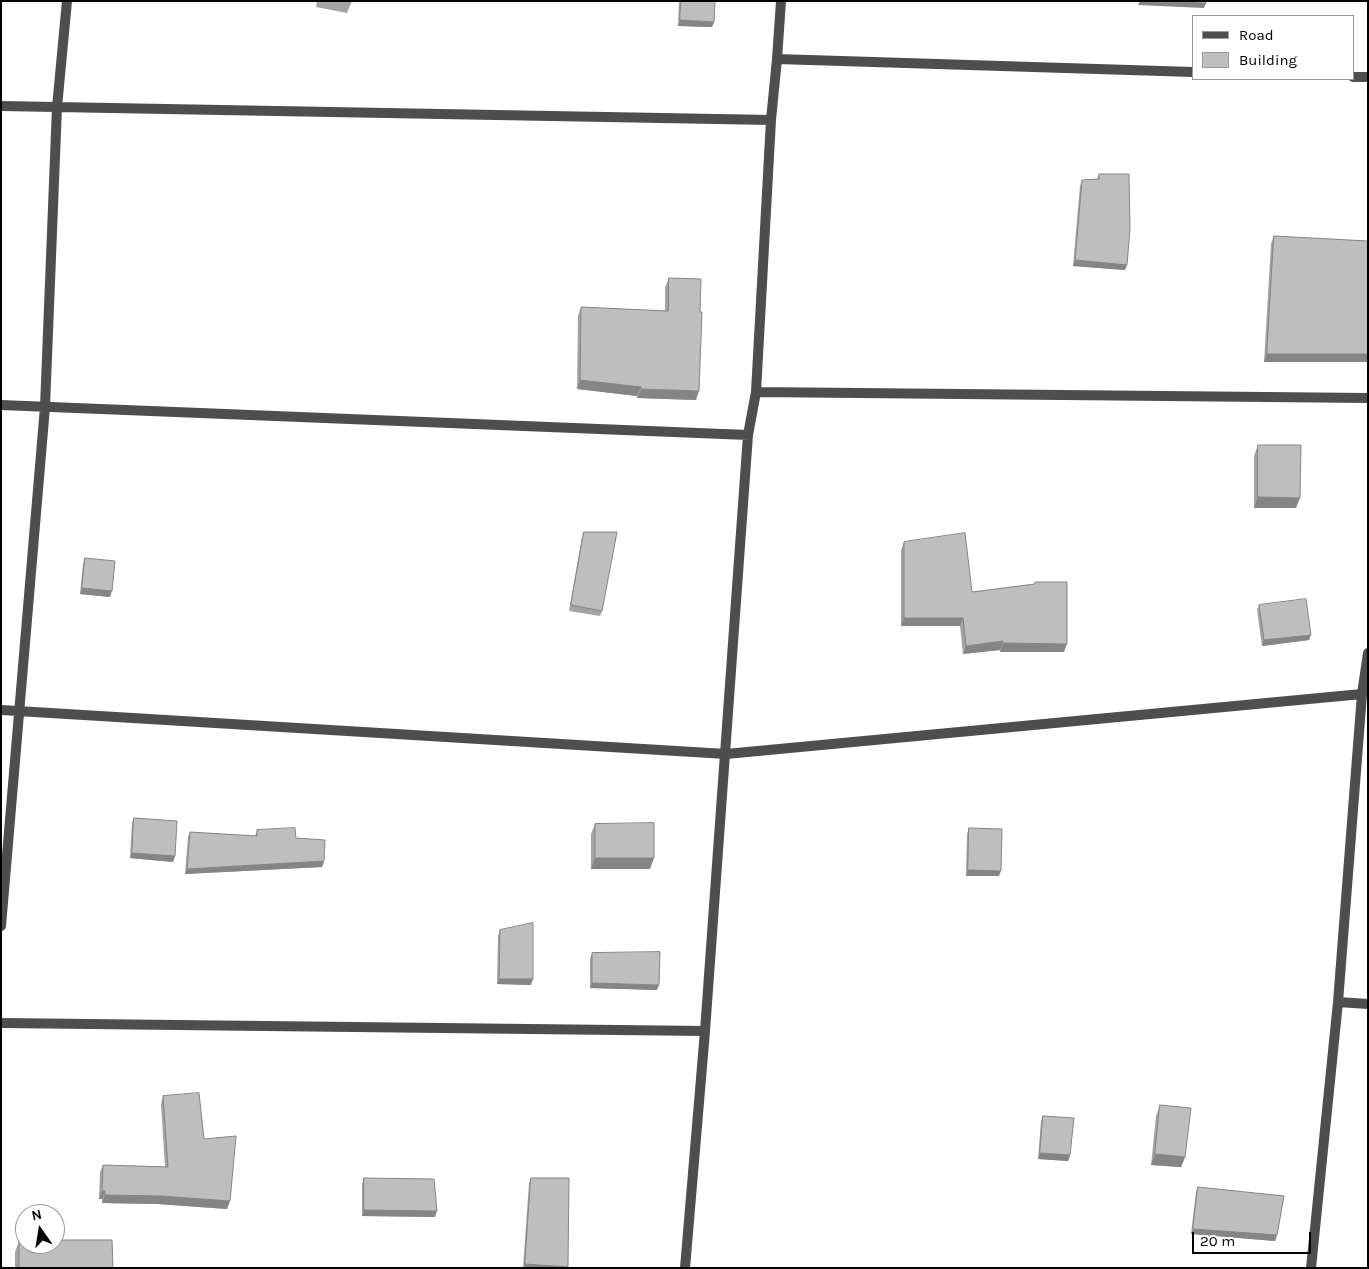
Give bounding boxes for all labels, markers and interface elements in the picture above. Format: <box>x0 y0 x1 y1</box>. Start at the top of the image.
legend <box>1192 15 1354 80</box>
text: Road <box>1239 26 1274 44</box>
text: Building <box>1239 51 1297 69</box>
north arrow <box>15 1204 65 1254</box>
text: N <box>30 1205 44 1224</box>
scale bar <box>1194 1222 1313 1254</box>
text: 20 m <box>1200 1232 1235 1250</box>

